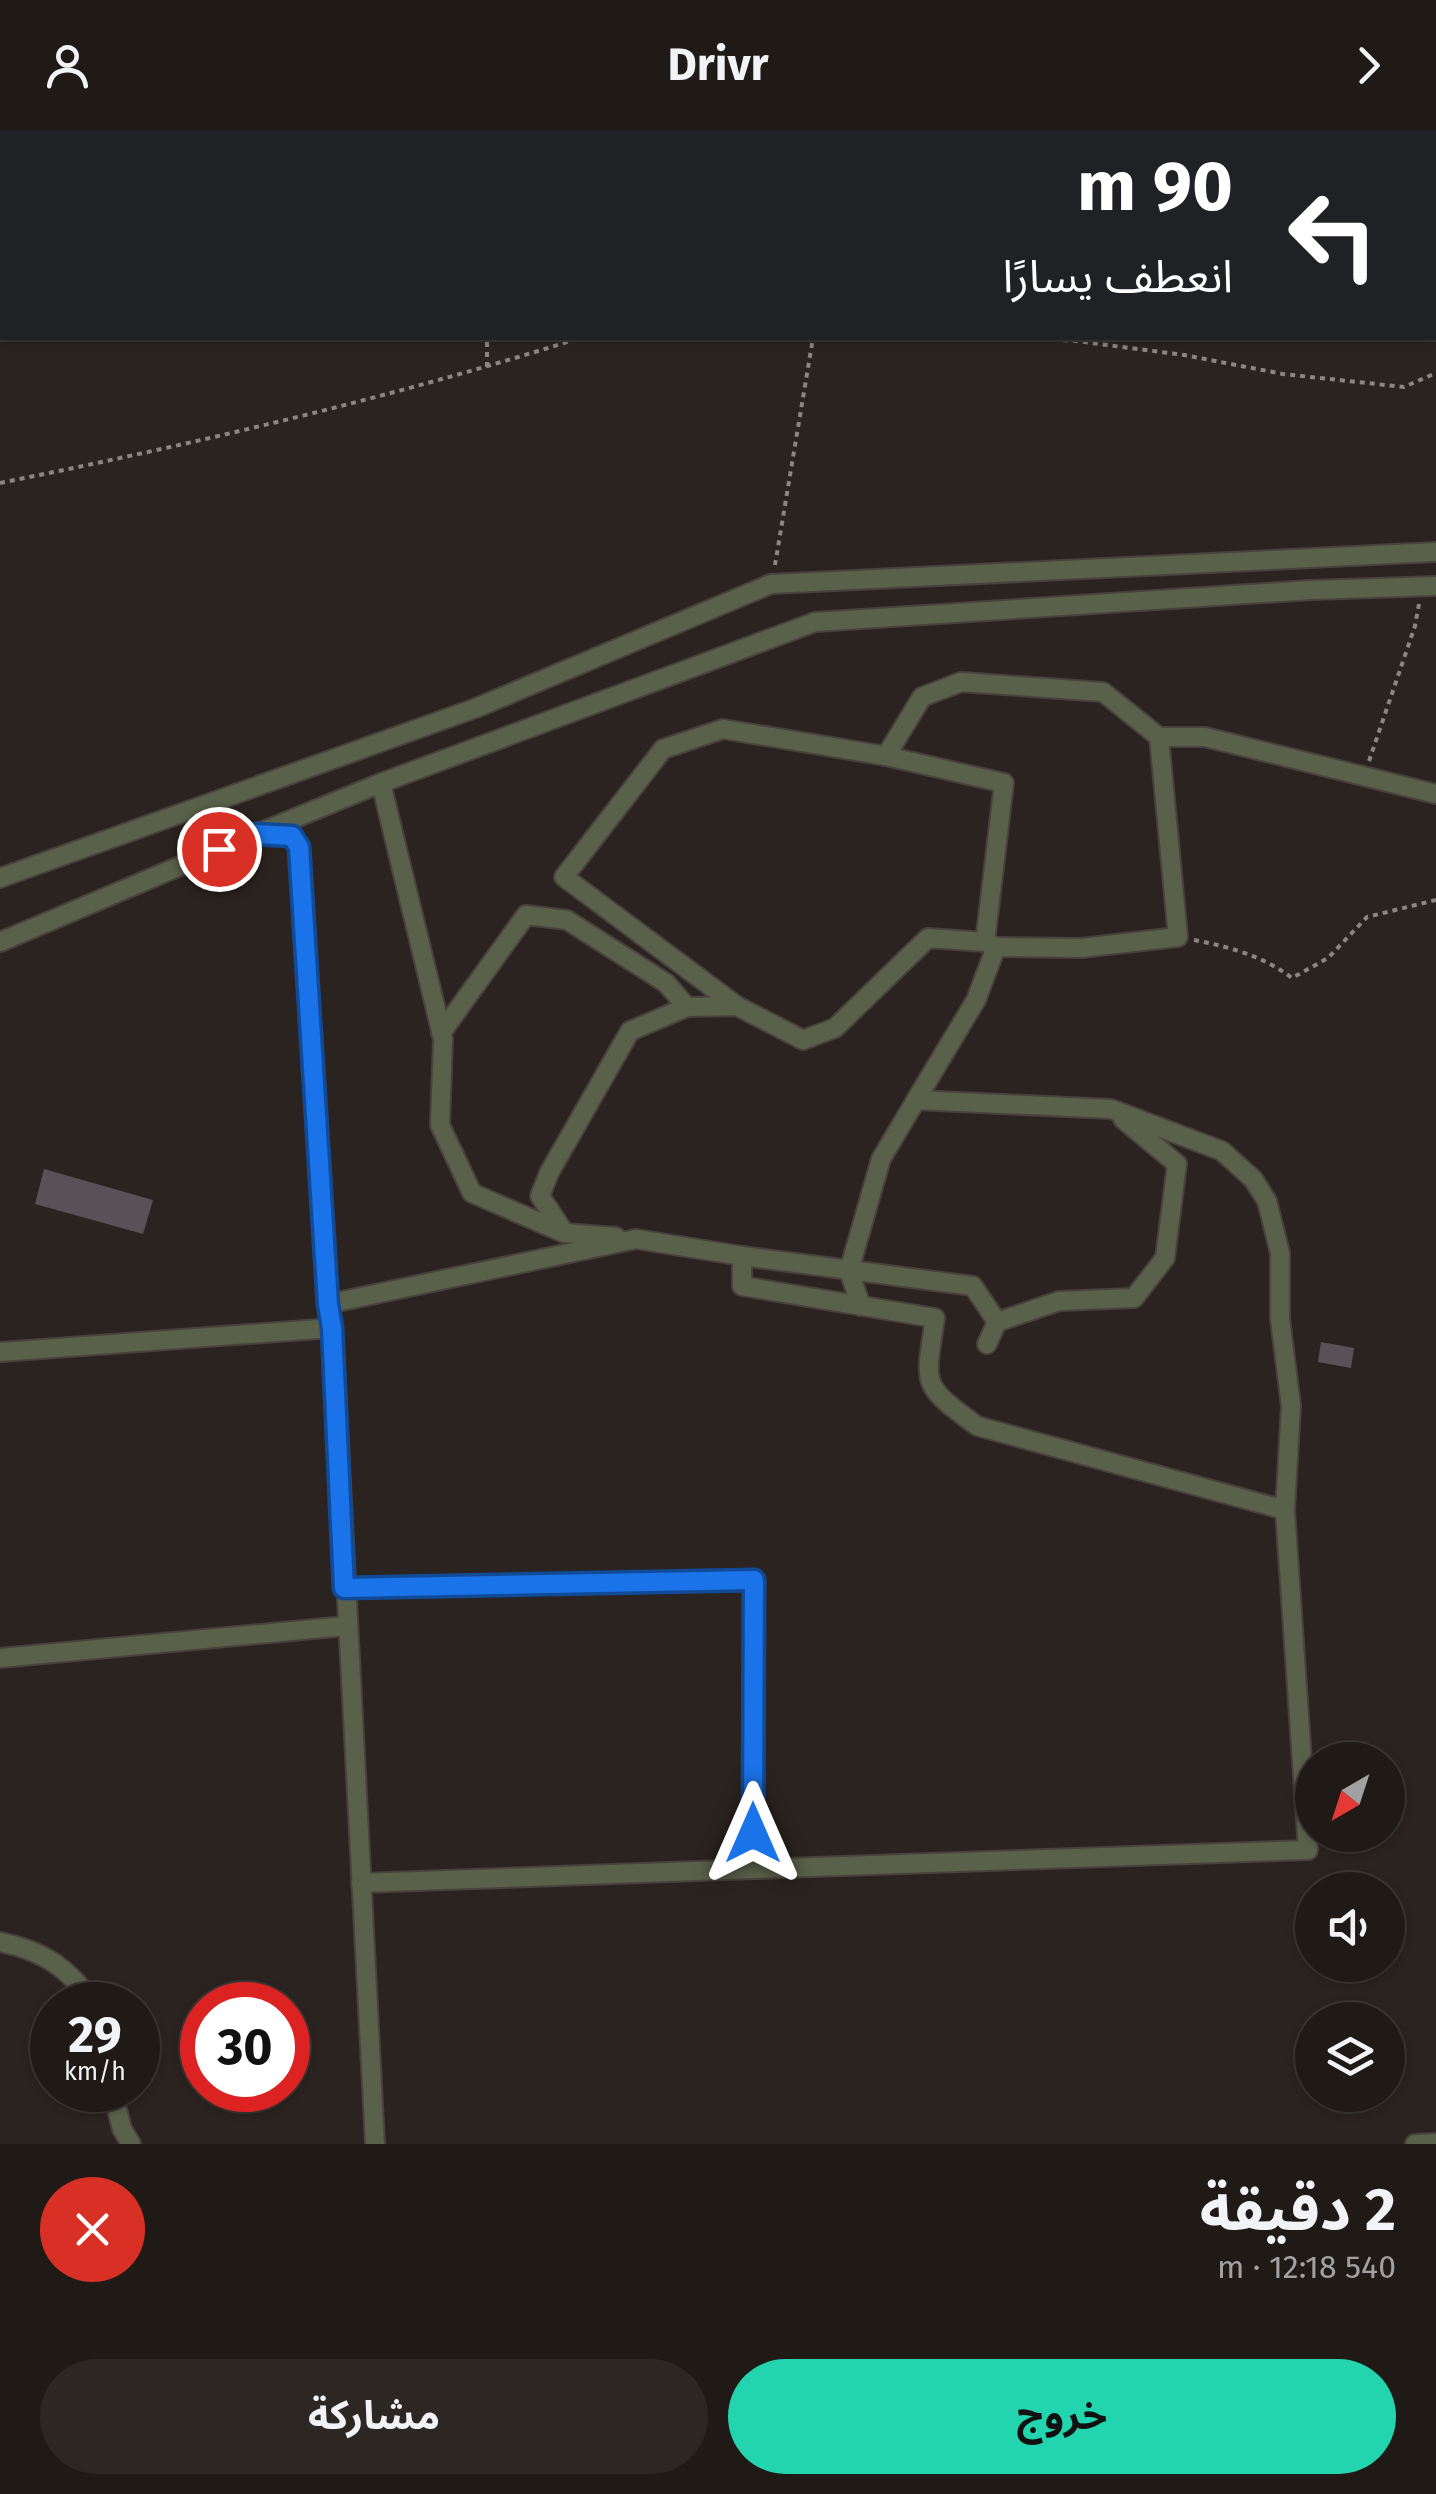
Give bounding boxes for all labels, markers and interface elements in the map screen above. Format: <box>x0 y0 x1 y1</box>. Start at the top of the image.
icon: person <box>40 38 95 93</box>
text: Drivr <box>667 38 769 92</box>
icon: forward <box>1341 38 1396 93</box>
text: 90 m <box>1077 145 1233 229</box>
icon: left <box>1268 170 1398 300</box>
text: انعطف يسارًا <box>1003 250 1233 304</box>
pin <box>177 807 262 892</box>
icon: arrive <box>192 822 247 877</box>
north arrow <box>1295 1742 1405 1852</box>
map controls <box>1295 1742 1405 2112</box>
position arrow <box>701 1781 805 1885</box>
button: sound <box>1295 1872 1405 1982</box>
speed limit sign: 30 <box>180 1982 310 2112</box>
button: layers <box>1295 2002 1405 2112</box>
text: 29 <box>68 2005 122 2065</box>
text: km/h <box>64 2057 126 2087</box>
text: 2 دقيقة <box>1200 2174 1396 2246</box>
button: close <box>40 2177 145 2282</box>
text: 540 m · 12:18 <box>1217 2248 1396 2286</box>
button: مشاركة <box>40 2359 708 2474</box>
button: خروج <box>728 2359 1396 2474</box>

